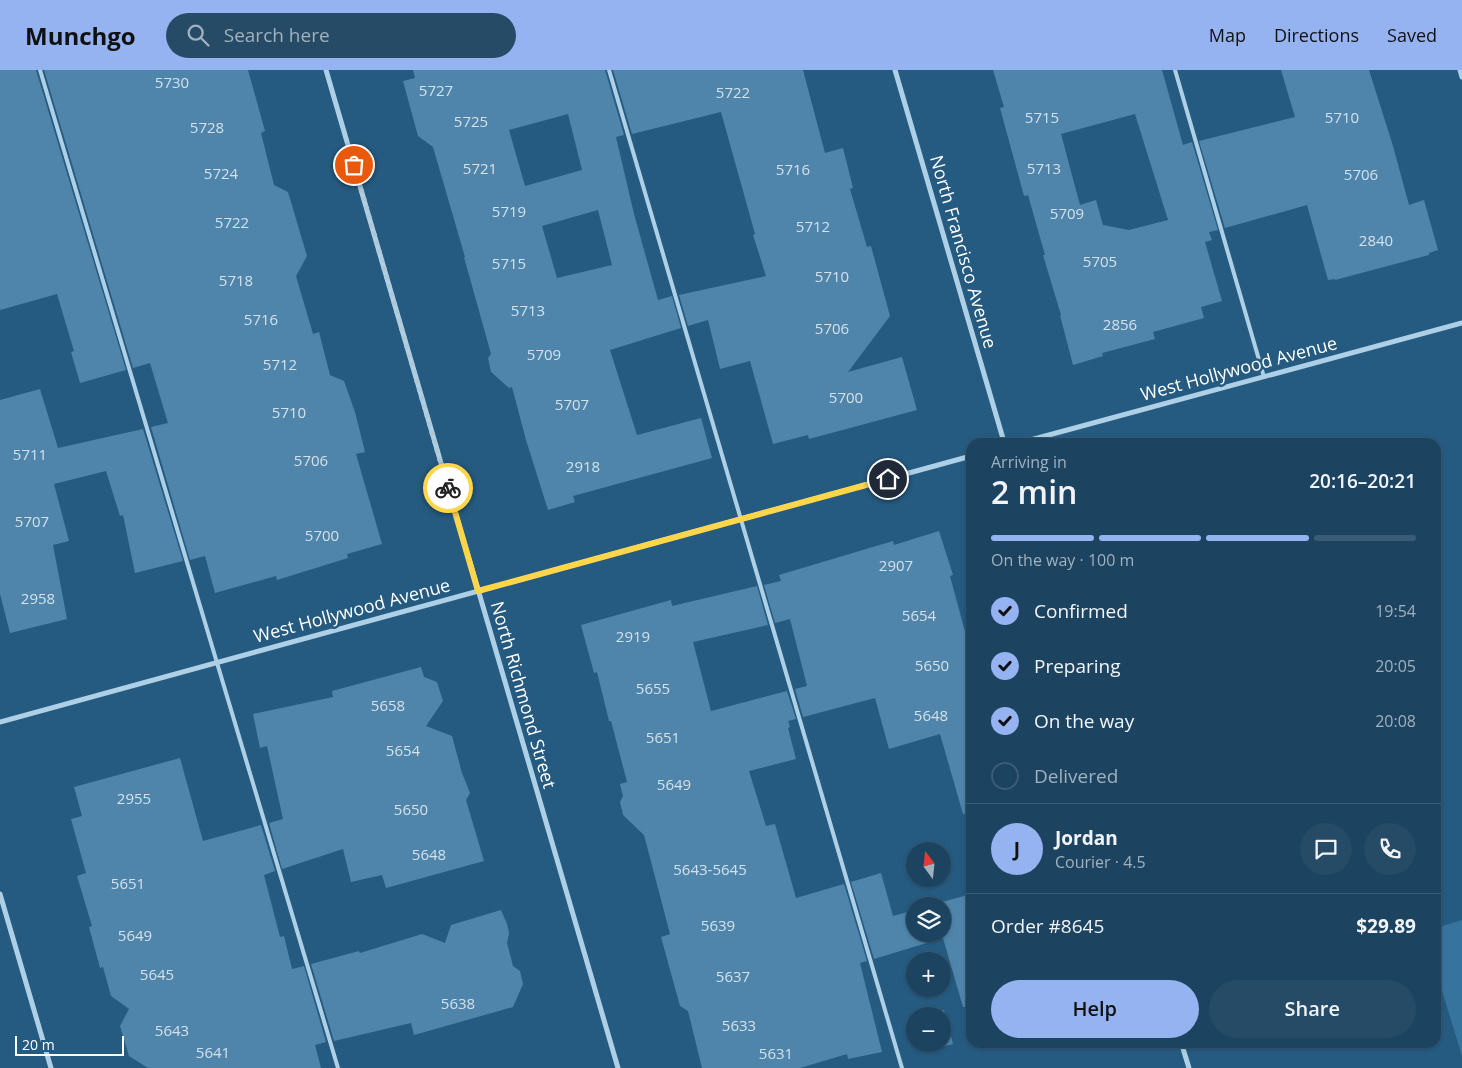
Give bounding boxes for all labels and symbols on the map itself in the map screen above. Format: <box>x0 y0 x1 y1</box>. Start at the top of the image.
house number: 5730 <box>155 72 189 92</box>
house number: 5727 <box>419 80 453 100</box>
house number: 5722 <box>716 82 750 102</box>
house number: 5715 <box>1025 107 1059 127</box>
house number: 5710 <box>1325 107 1359 127</box>
house number: 5725 <box>454 111 488 131</box>
house number: 5728 <box>190 117 224 137</box>
pin <box>333 144 375 186</box>
street label: North Francisco Avenue <box>925 152 1003 351</box>
house number: 5721 <box>463 158 497 178</box>
house number: 5713 <box>1027 158 1061 178</box>
house number: 5716 <box>776 159 810 179</box>
house number: 5724 <box>204 163 239 183</box>
house number: 5706 <box>1344 164 1378 184</box>
house number: 5719 <box>492 201 526 221</box>
house number: 5709 <box>1050 203 1084 223</box>
house number: 5722 <box>215 212 249 232</box>
house number: 5712 <box>796 216 830 236</box>
house number: 2840 <box>1359 230 1393 250</box>
house number: 5705 <box>1083 251 1117 271</box>
house number: 5715 <box>492 253 526 273</box>
house number: 5710 <box>815 266 849 286</box>
house number: 5718 <box>219 270 253 290</box>
house number: 5713 <box>511 300 545 320</box>
house number: 5716 <box>244 309 278 329</box>
house number: 2856 <box>1103 314 1137 334</box>
house number: 5706 <box>815 318 849 338</box>
street label: West Hollywood Avenue <box>1138 330 1340 406</box>
house number: 5709 <box>527 344 561 364</box>
house number: 5712 <box>263 354 297 374</box>
house number: 5700 <box>829 387 863 407</box>
house number: 5707 <box>555 394 589 414</box>
house number: 5710 <box>272 402 306 422</box>
house number: 5711 <box>13 444 47 464</box>
house number: 5706 <box>294 450 328 470</box>
house number: 2918 <box>566 456 600 476</box>
pin <box>867 458 909 500</box>
courier <box>423 463 473 513</box>
house number: 5707 <box>15 511 49 531</box>
house number: 5700 <box>305 525 339 545</box>
house number: 2907 <box>879 555 913 575</box>
street label: West Hollywood Avenue <box>251 572 453 648</box>
house number: 2958 <box>21 588 55 608</box>
street label: North Richmond Street <box>486 598 562 791</box>
house number: 5654 <box>902 605 937 625</box>
house number: 2919 <box>616 626 650 646</box>
house number: 5650 <box>915 655 949 675</box>
house number: 5655 <box>636 678 670 698</box>
house number: 5658 <box>371 695 405 715</box>
house number: 5648 <box>914 705 948 725</box>
house number: 5651 <box>646 727 680 747</box>
house number: 5654 <box>386 740 421 760</box>
house number: 5649 <box>657 774 691 794</box>
house number: 2955 <box>117 788 151 808</box>
house number: 5650 <box>394 799 428 819</box>
north arrow <box>906 842 951 888</box>
house number: 5648 <box>412 844 446 864</box>
house number: 5643-5645 <box>673 859 747 879</box>
house number: 5651 <box>111 873 145 893</box>
house number: 5639 <box>701 915 735 935</box>
house number: 5649 <box>118 925 152 945</box>
house number: 5645 <box>140 964 174 984</box>
house number: 5637 <box>716 966 750 986</box>
house number: 5638 <box>441 993 475 1013</box>
house number: 5633 <box>722 1015 756 1035</box>
house number: 5643 <box>155 1020 189 1040</box>
scale bar <box>15 1033 124 1056</box>
house number: 5641 <box>196 1042 230 1062</box>
house number: 5631 <box>759 1043 793 1063</box>

